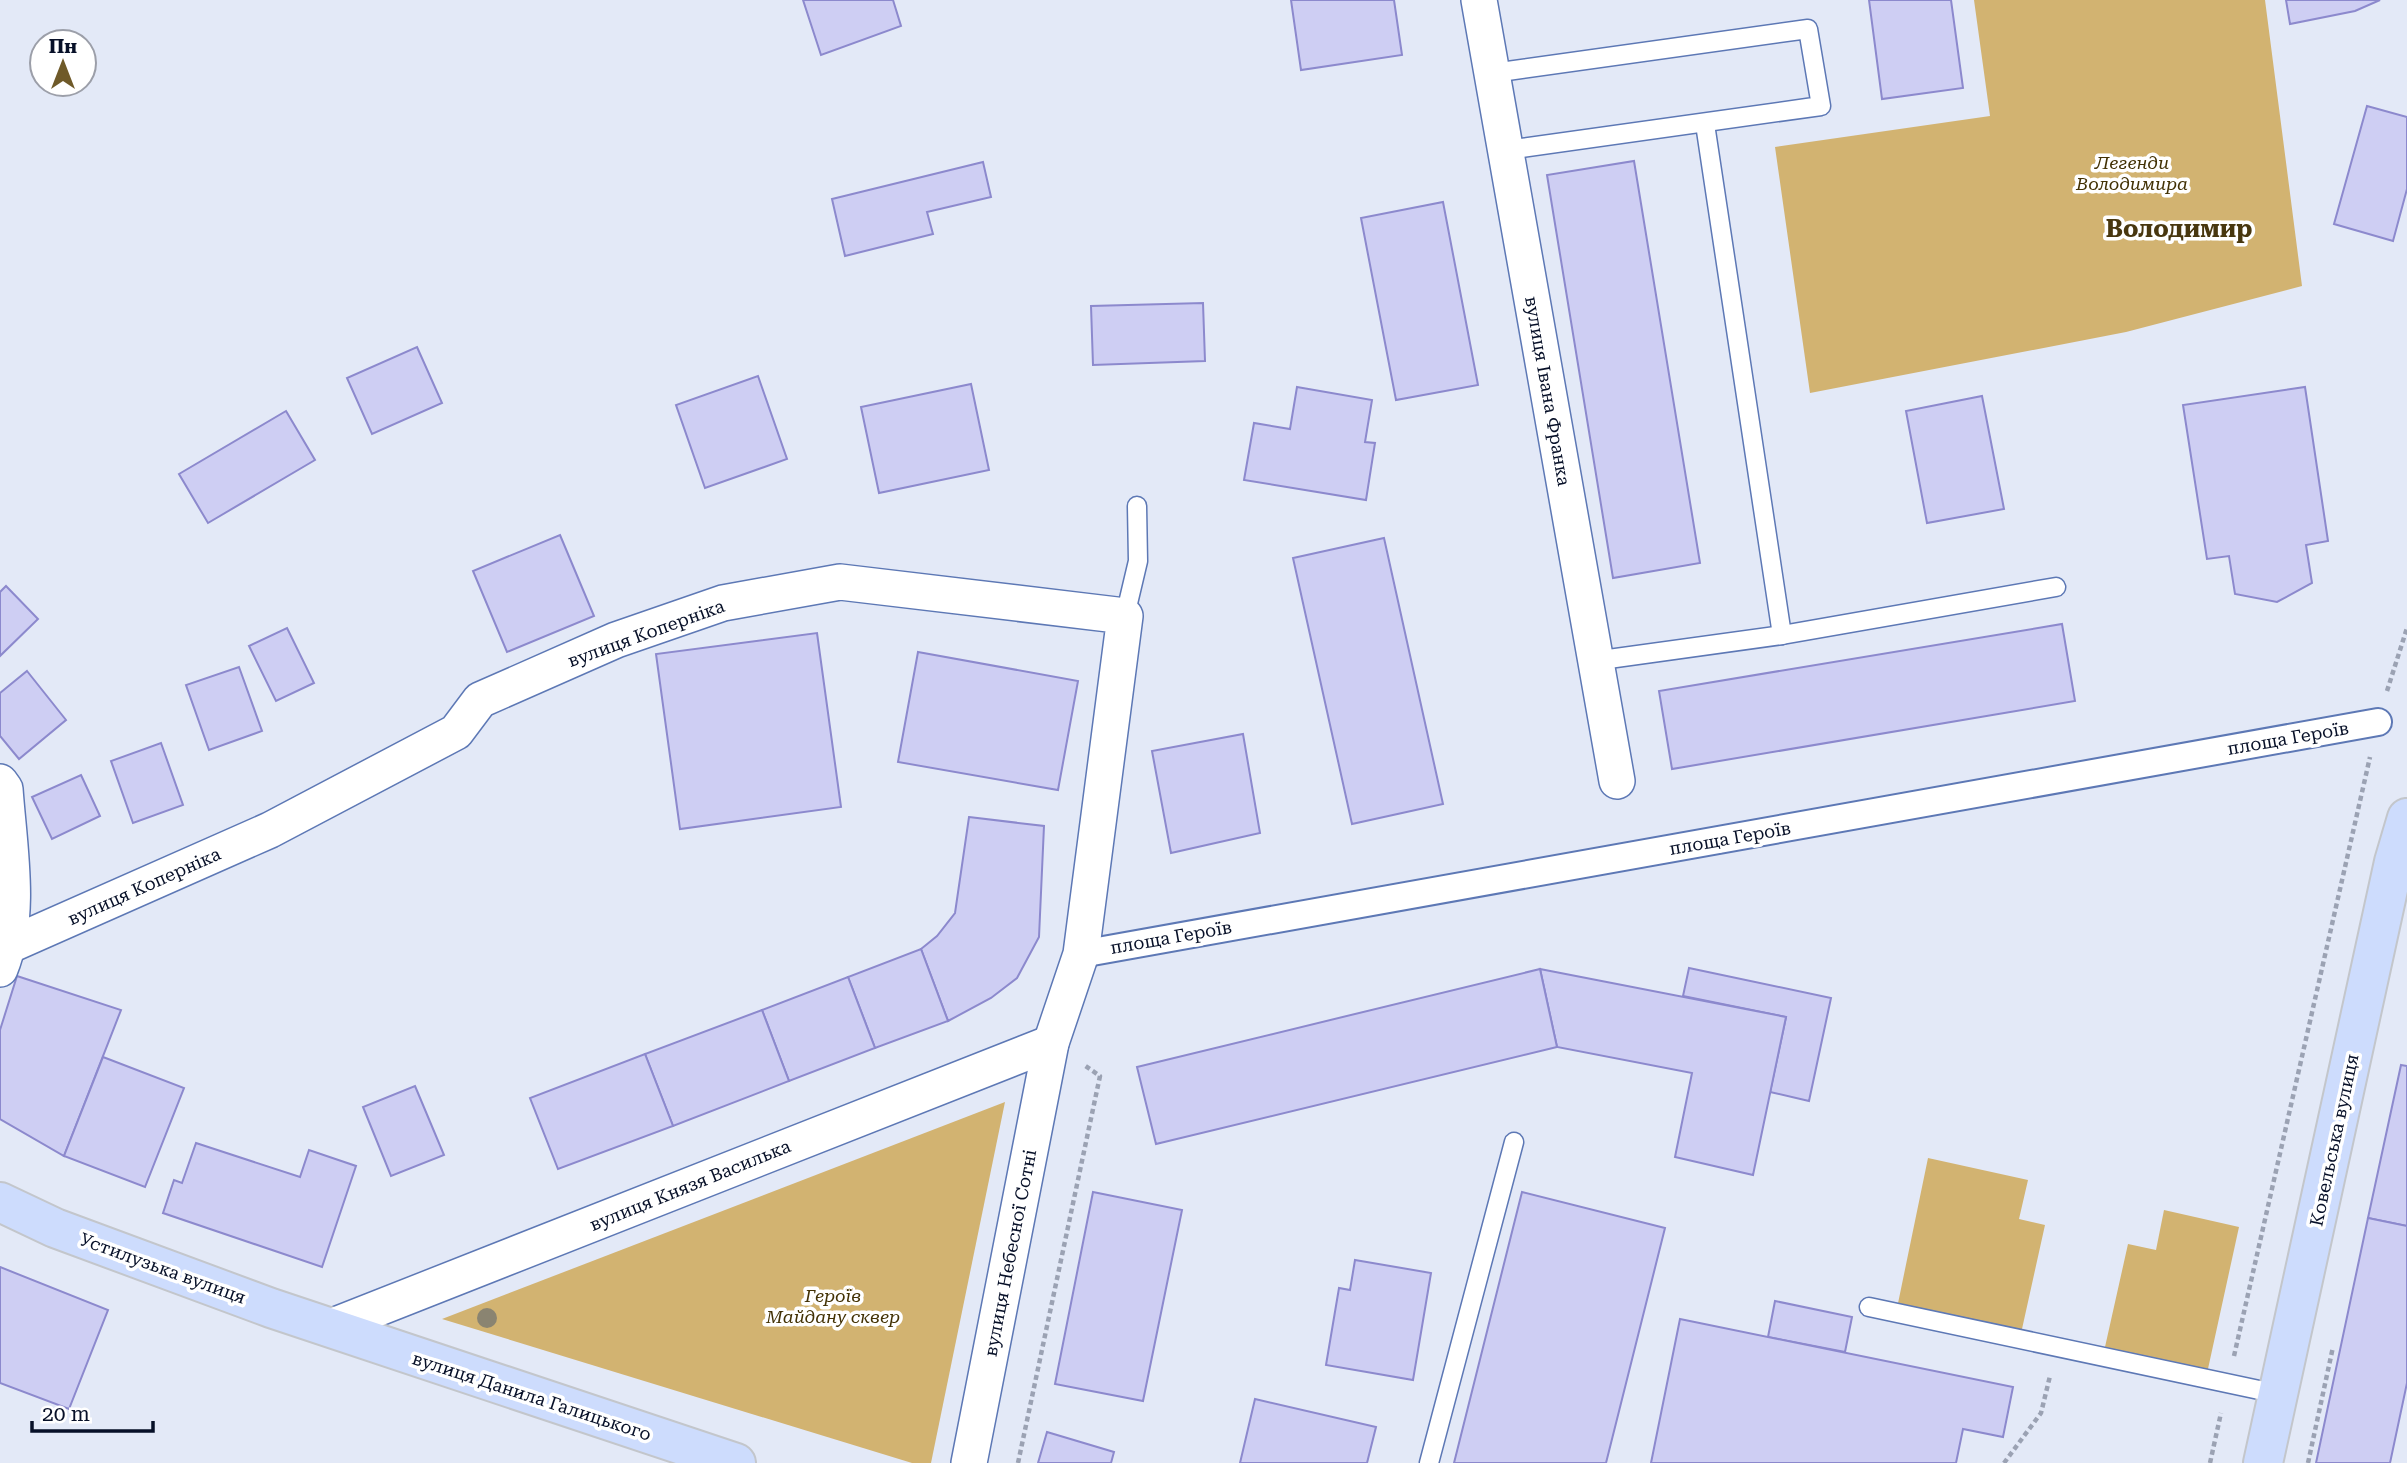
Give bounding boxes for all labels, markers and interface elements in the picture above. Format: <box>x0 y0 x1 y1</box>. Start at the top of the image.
north arrow <box>28 28 98 98</box>
text: Пн <box>49 35 77 58</box>
park label: Легенди Володимира <box>2075 152 2188 194</box>
district label: Володимир <box>2106 215 2252 243</box>
street label: вулиця Івана Франка <box>1521 295 1575 488</box>
street label: вулиця Коперніка <box>565 595 727 671</box>
street label: площа Героїв <box>2226 717 2350 759</box>
street label: площа Героїв <box>1668 817 1792 859</box>
street label: вулиця Коперніка <box>64 843 224 929</box>
street label: площа Героїв <box>1109 916 1233 958</box>
street label: Ковельська вулиця <box>2305 1052 2363 1228</box>
street label: вулиця Князя Василька <box>586 1135 794 1235</box>
street label: вулиця Небесної Сотні <box>980 1147 1040 1358</box>
street label: Устилузька вулиця <box>77 1228 249 1308</box>
park label: Героїв Майдану сквер <box>765 1285 900 1327</box>
street label: вулиця Данила Галицького <box>410 1347 654 1445</box>
scale bar <box>32 1390 152 1434</box>
text: 20 m <box>42 1402 90 1426</box>

